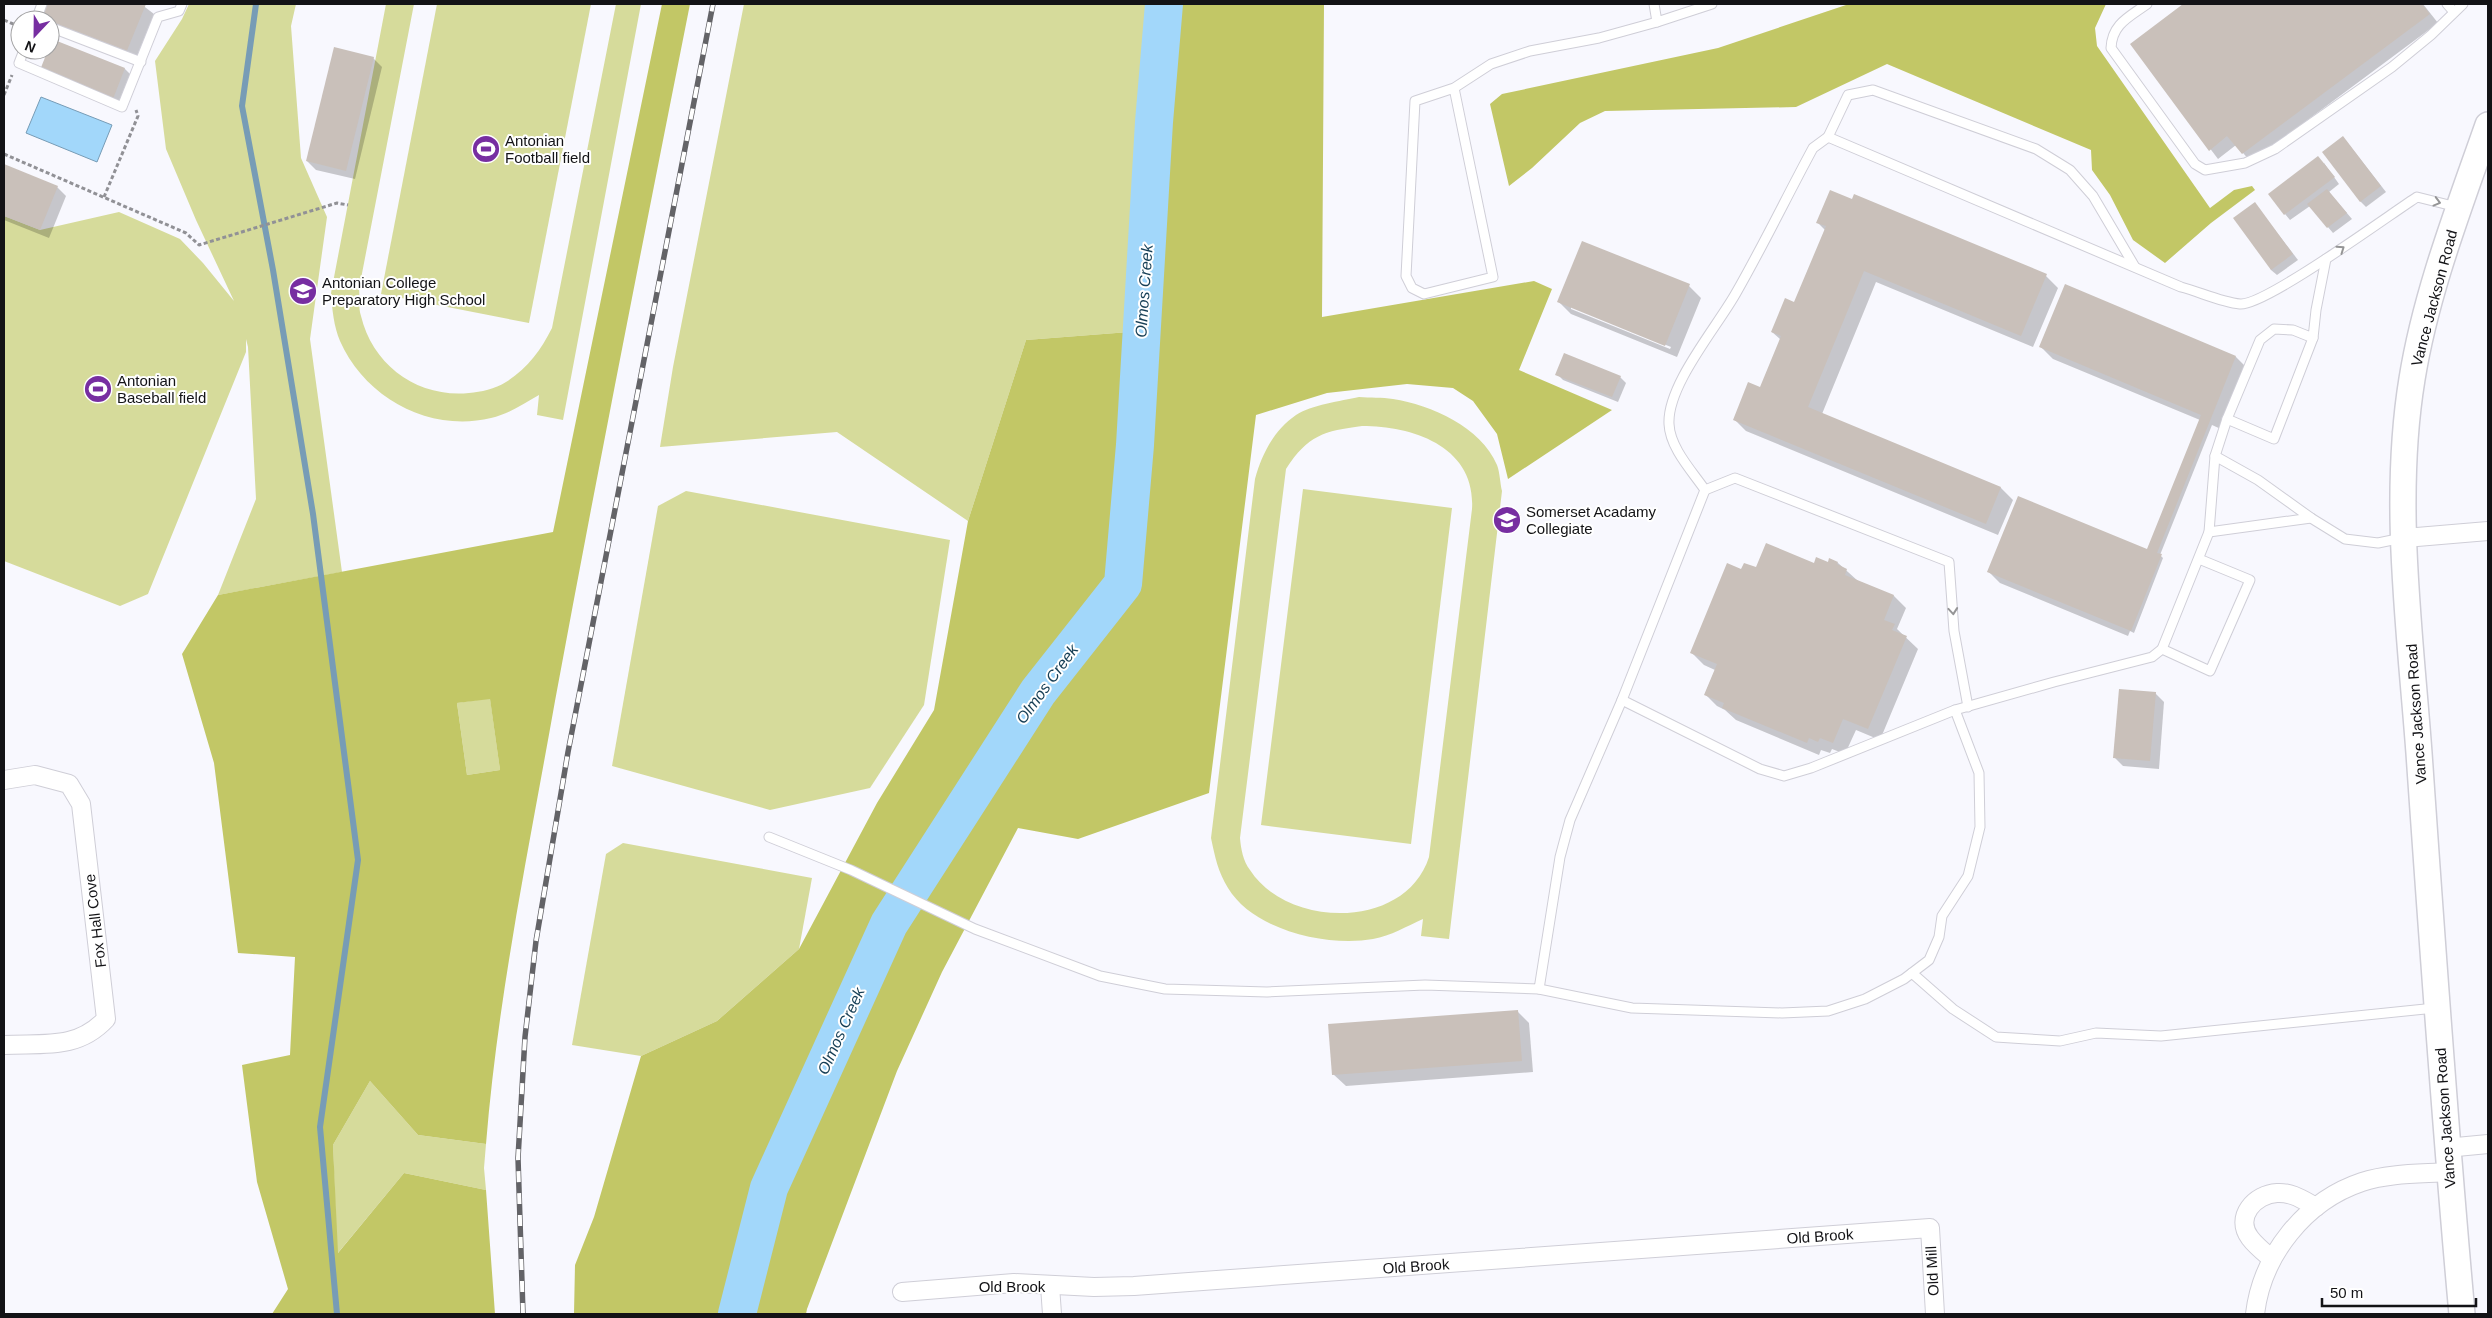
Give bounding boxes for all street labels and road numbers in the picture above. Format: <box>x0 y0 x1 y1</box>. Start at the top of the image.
street label: Vance Jackson Road <box>2408 228 2460 368</box>
street label: Vance Jackson Road <box>2403 643 2429 785</box>
street label: Fox Hall Cove <box>81 873 109 969</box>
street label: Vance Jackson Road <box>2432 1047 2458 1189</box>
street label: Old Brook <box>1786 1225 1854 1247</box>
street label: Old Mill <box>1922 1246 1942 1296</box>
street label: Old Brook <box>1382 1255 1450 1277</box>
street label: Old Brook <box>979 1278 1046 1295</box>

